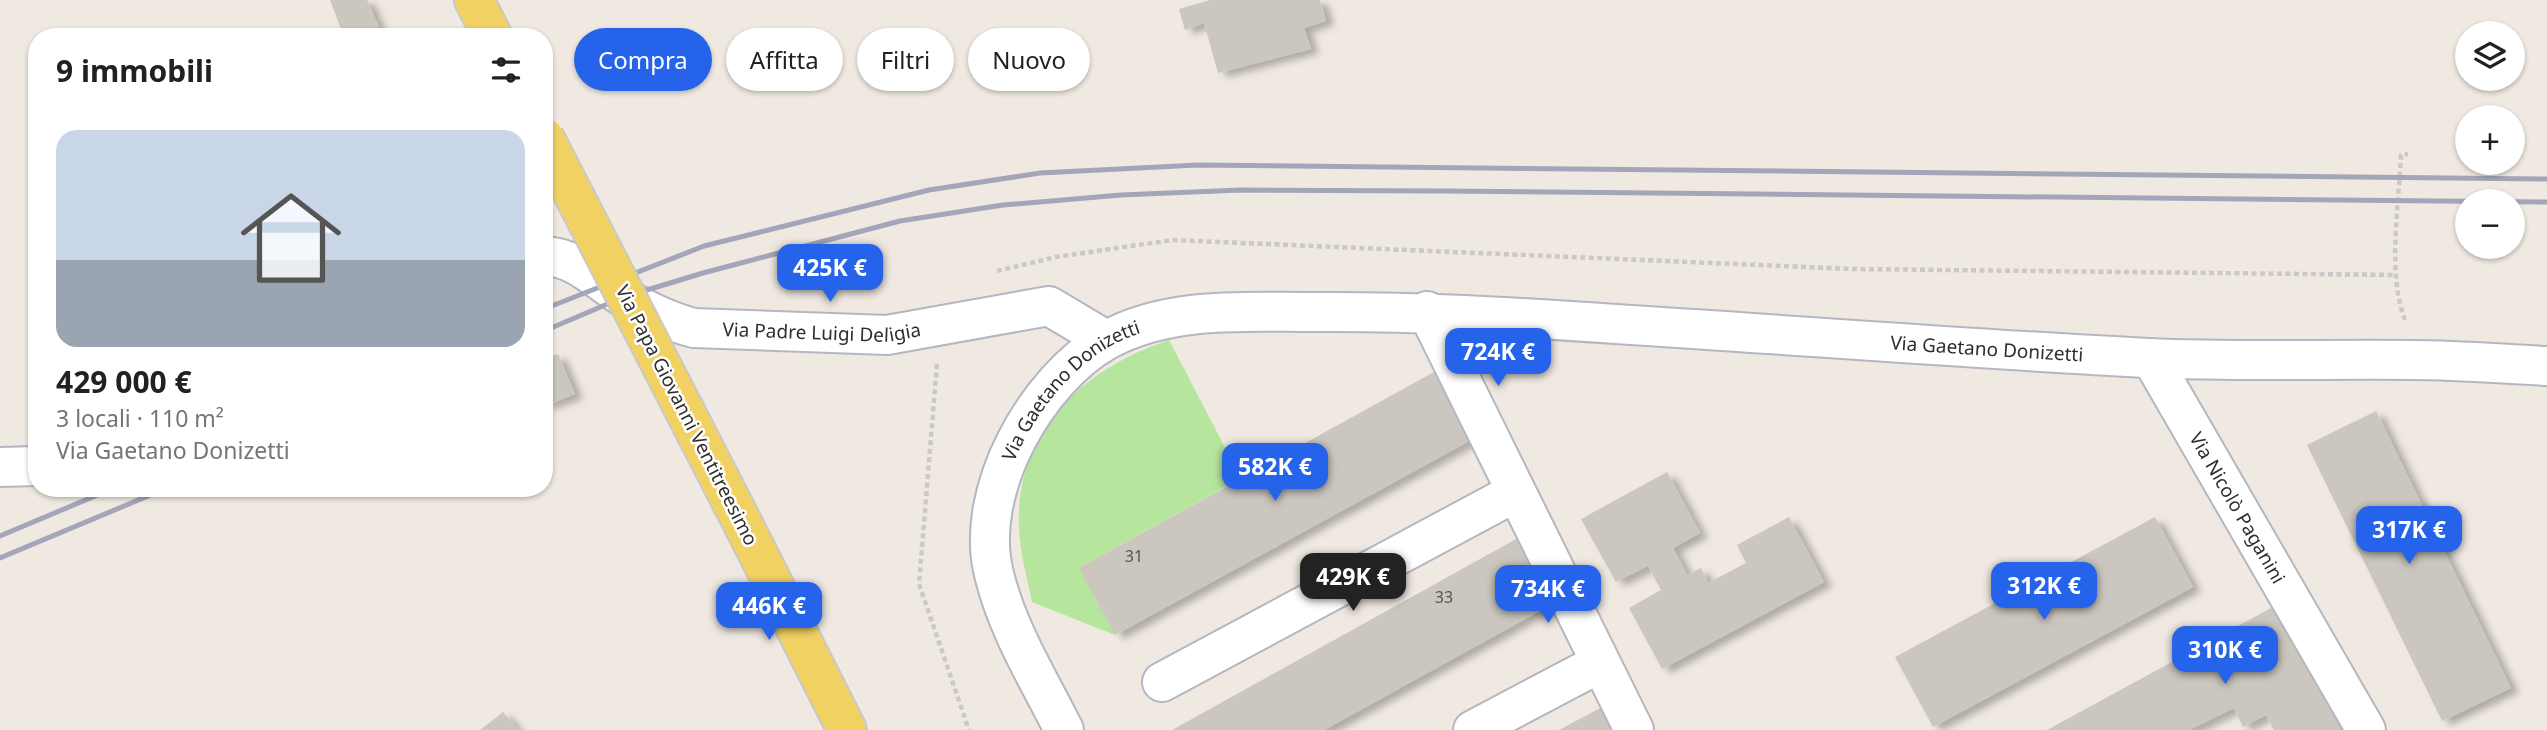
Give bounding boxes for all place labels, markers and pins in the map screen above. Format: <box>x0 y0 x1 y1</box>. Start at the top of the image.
pin: 425K € <box>773 244 887 304</box>
pin: 724K € <box>1441 328 1555 388</box>
pin: 582K € <box>1218 444 1332 503</box>
pin: 317K € <box>2352 506 2466 566</box>
pin: 429K € <box>1296 554 1410 613</box>
pin: 312K € <box>1987 562 2101 622</box>
pin: 734K € <box>1491 566 1605 625</box>
pin: 446K € <box>712 582 826 642</box>
pin: 310K € <box>2168 626 2282 686</box>

